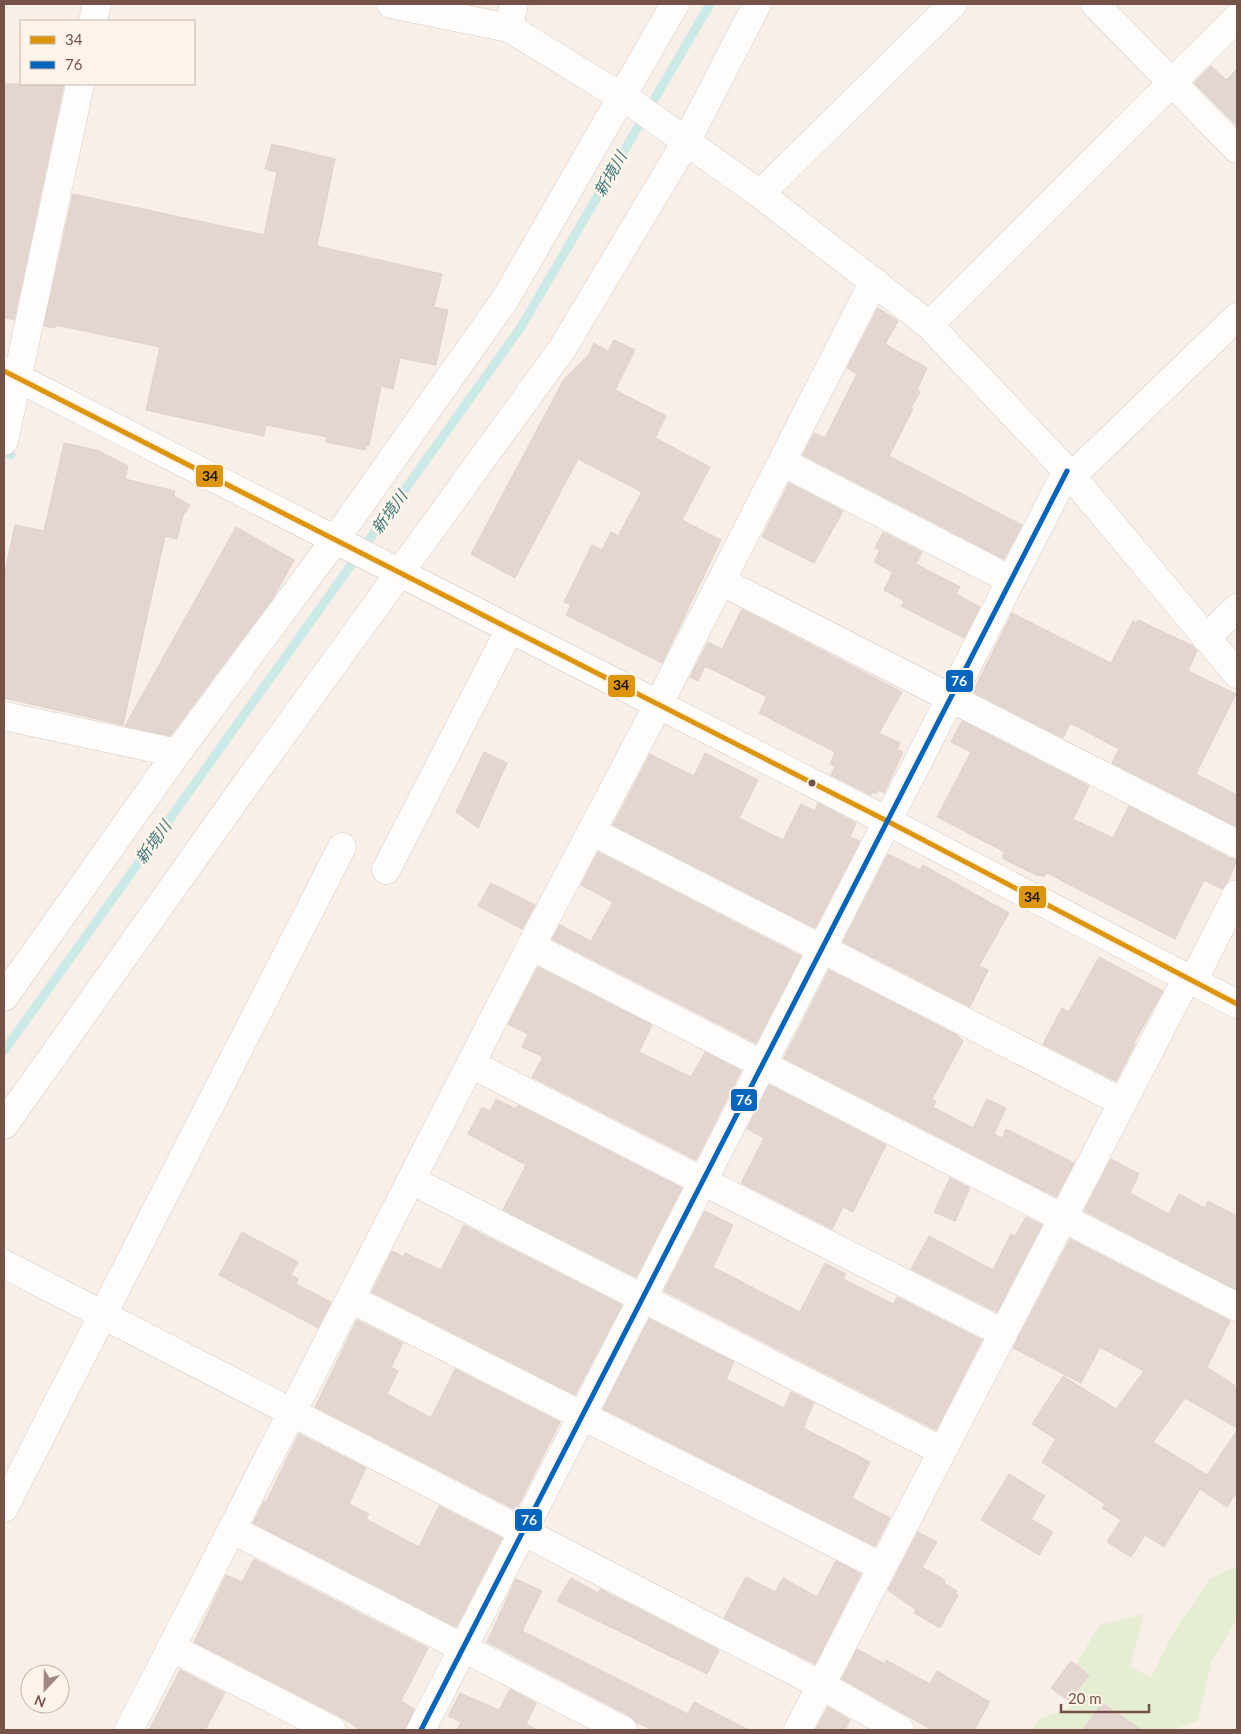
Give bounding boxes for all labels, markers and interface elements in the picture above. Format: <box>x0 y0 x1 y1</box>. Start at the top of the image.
legend <box>20 20 195 85</box>
text: 34 <box>65 30 83 48</box>
text: 76 <box>65 55 83 73</box>
water label: 新境川 <box>589 146 631 199</box>
line badge: 34 <box>195 464 224 488</box>
text: 34 <box>202 467 218 484</box>
water label: 新境川 <box>367 485 412 537</box>
line badge: 76 <box>945 669 974 693</box>
text: 76 <box>951 672 967 689</box>
line badge: 34 <box>607 674 636 698</box>
text: 34 <box>613 676 629 693</box>
unlabelled marker <box>807 778 817 788</box>
water label: 新境川 <box>131 815 176 867</box>
line badge: 34 <box>1018 885 1047 909</box>
text: 34 <box>1024 888 1040 905</box>
line badge: 76 <box>730 1088 758 1112</box>
text: 76 <box>736 1091 752 1108</box>
line badge: 76 <box>514 1508 543 1532</box>
text: 76 <box>521 1511 537 1528</box>
north arrow <box>20 1664 70 1714</box>
scale bar <box>1061 1682 1148 1714</box>
text: 20 m <box>1068 1689 1102 1707</box>
text: N <box>32 1692 48 1711</box>

